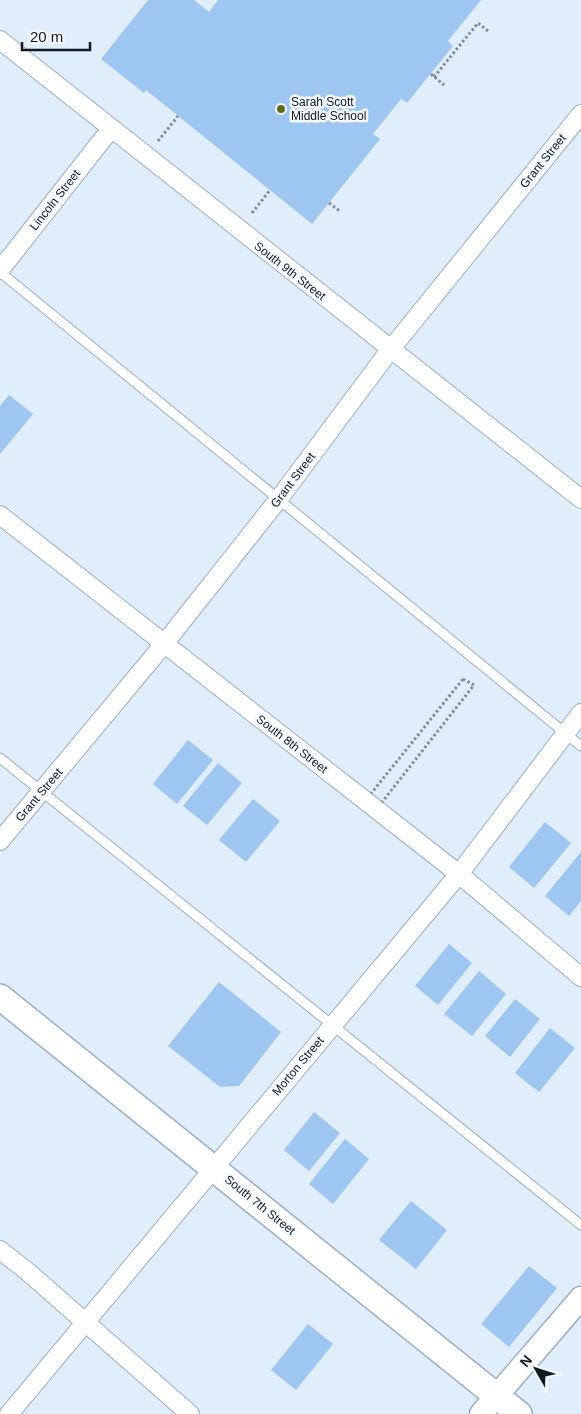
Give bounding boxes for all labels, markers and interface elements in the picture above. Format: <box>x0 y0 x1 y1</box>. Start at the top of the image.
scale bar <box>22 20 90 52</box>
text: 20 m <box>30 28 63 45</box>
place label: Sarah Scott Middle School <box>291 95 366 123</box>
marker: Sarah Scott Middle School <box>275 103 287 115</box>
street label: Grant Street <box>517 131 569 191</box>
street label: Lincoln Street <box>27 166 84 233</box>
street label: South 9th Street <box>252 239 329 304</box>
street label: Grant Street <box>268 449 319 510</box>
street label: South 8th Street <box>254 712 331 777</box>
street label: Grant Street <box>13 765 66 825</box>
street label: Morton Street <box>269 1033 327 1098</box>
street label: South 7th Street <box>222 1172 299 1238</box>
north arrow <box>511 1344 561 1394</box>
text: N <box>516 1352 535 1370</box>

